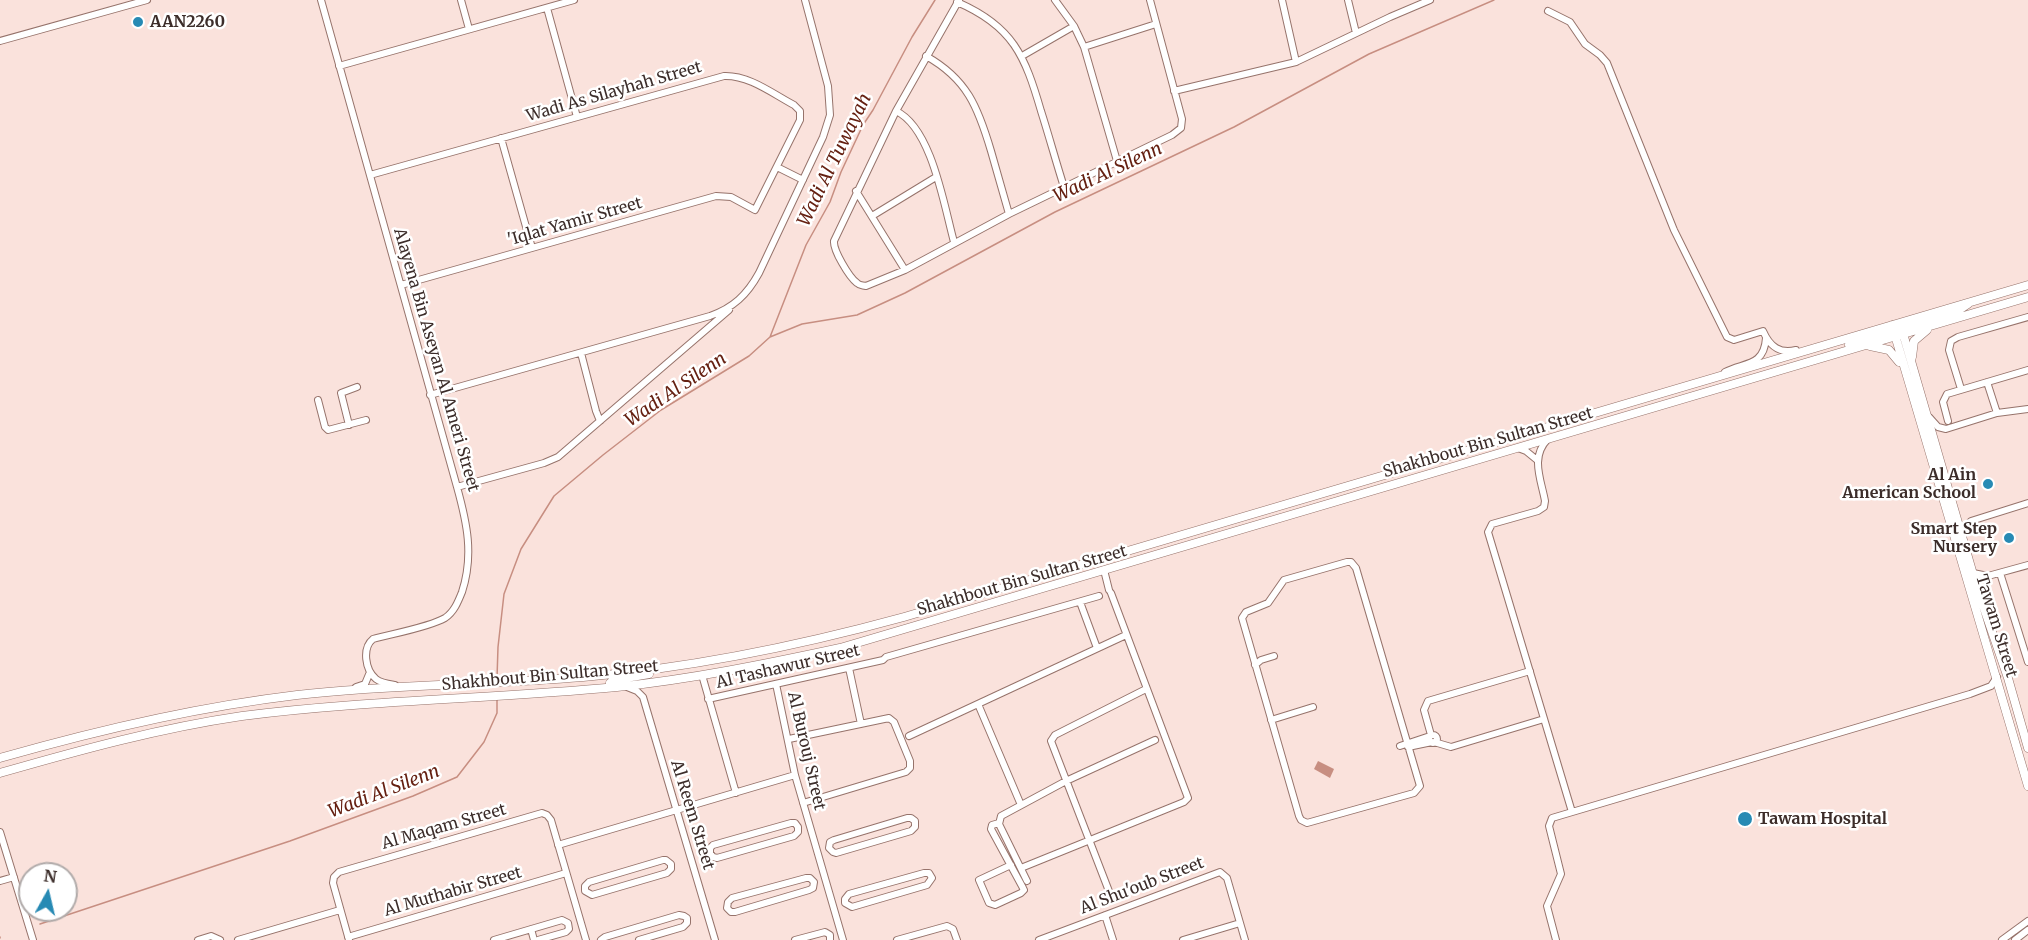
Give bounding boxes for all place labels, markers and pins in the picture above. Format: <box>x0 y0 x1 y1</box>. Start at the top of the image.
place label: AAN2260 <box>150 12 225 32</box>
marker: AAN2260 <box>131 15 145 29</box>
place label: Al Ain American School <box>1842 465 1976 503</box>
marker: Al Ain American School <box>1981 477 1995 491</box>
place label: Smart Step Nursery <box>1910 519 1997 557</box>
marker: Smart Step Nursery <box>2002 531 2016 545</box>
place label: Tawam Hospital <box>1758 809 1887 829</box>
marker: Tawam Hospital <box>1736 810 1754 828</box>

